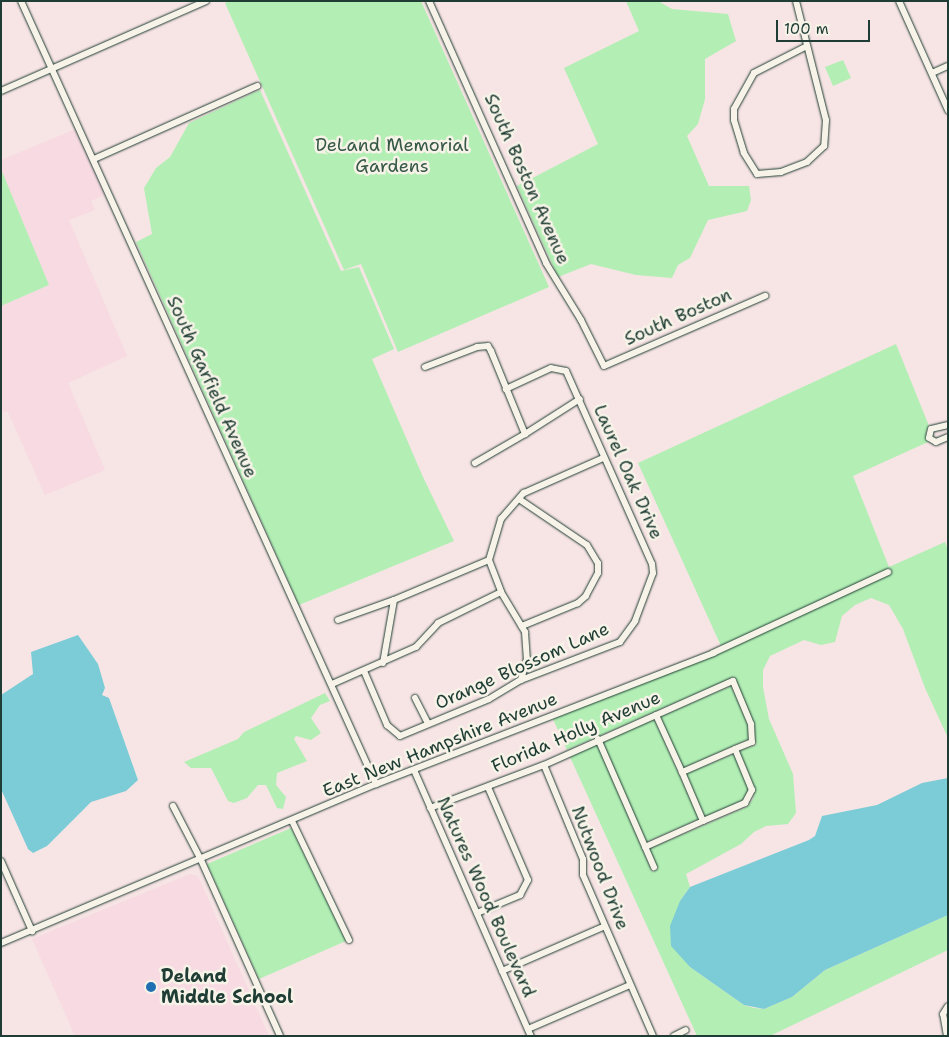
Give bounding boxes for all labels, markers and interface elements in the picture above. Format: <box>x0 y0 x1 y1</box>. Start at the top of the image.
scale bar <box>779 10 873 42</box>
text: 100 m <box>784 19 829 39</box>
street label: South Boston Avenue <box>480 90 574 268</box>
park label: DeLand Memorial Gardens <box>315 135 469 178</box>
street label: South Boston <box>621 284 735 350</box>
street label: South Garfield Avenue <box>162 293 262 481</box>
street label: Laurel Oak Drive <box>589 402 667 542</box>
street label: Orange Blossom Lane <box>432 618 612 714</box>
street label: Florida Holly Avenue <box>488 687 664 777</box>
street label: East New Hampshire Avenue <box>320 688 560 802</box>
street label: Natures Wood Boulevard <box>432 793 540 1001</box>
street label: Nutwood Drive <box>567 803 633 933</box>
place label: Deland Middle School <box>161 966 293 1009</box>
marker: Deland Middle School <box>145 981 157 993</box>

